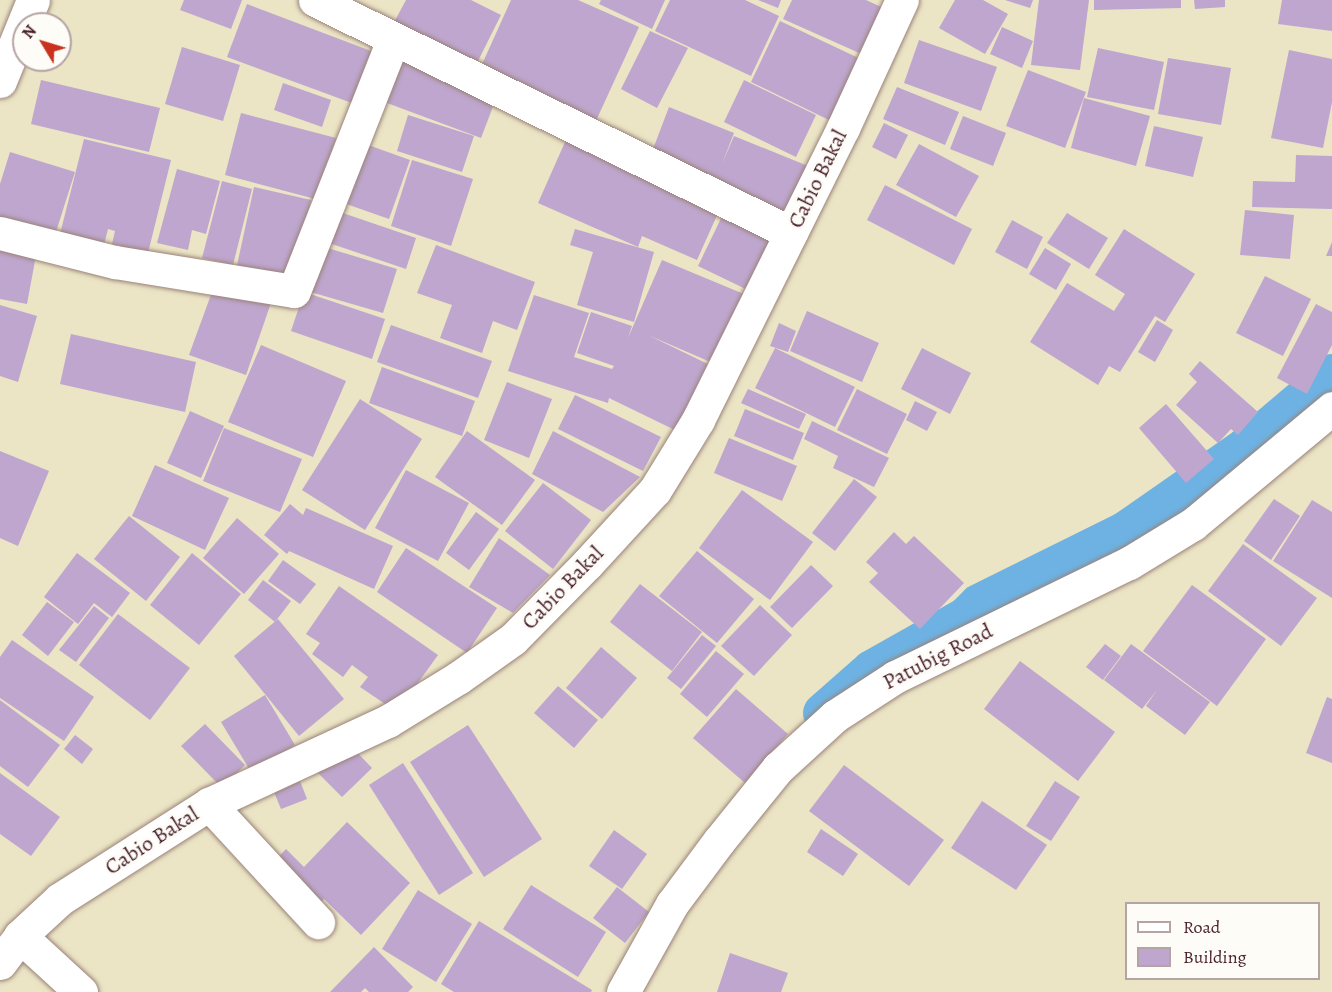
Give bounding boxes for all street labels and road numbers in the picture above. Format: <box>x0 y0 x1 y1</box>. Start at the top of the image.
street label: Cabio Bakal <box>783 125 853 233</box>
street label: Cabio Bakal <box>517 541 609 635</box>
street label: Patubig Road <box>879 618 997 696</box>
street label: Cabio Bakal <box>100 801 204 881</box>

